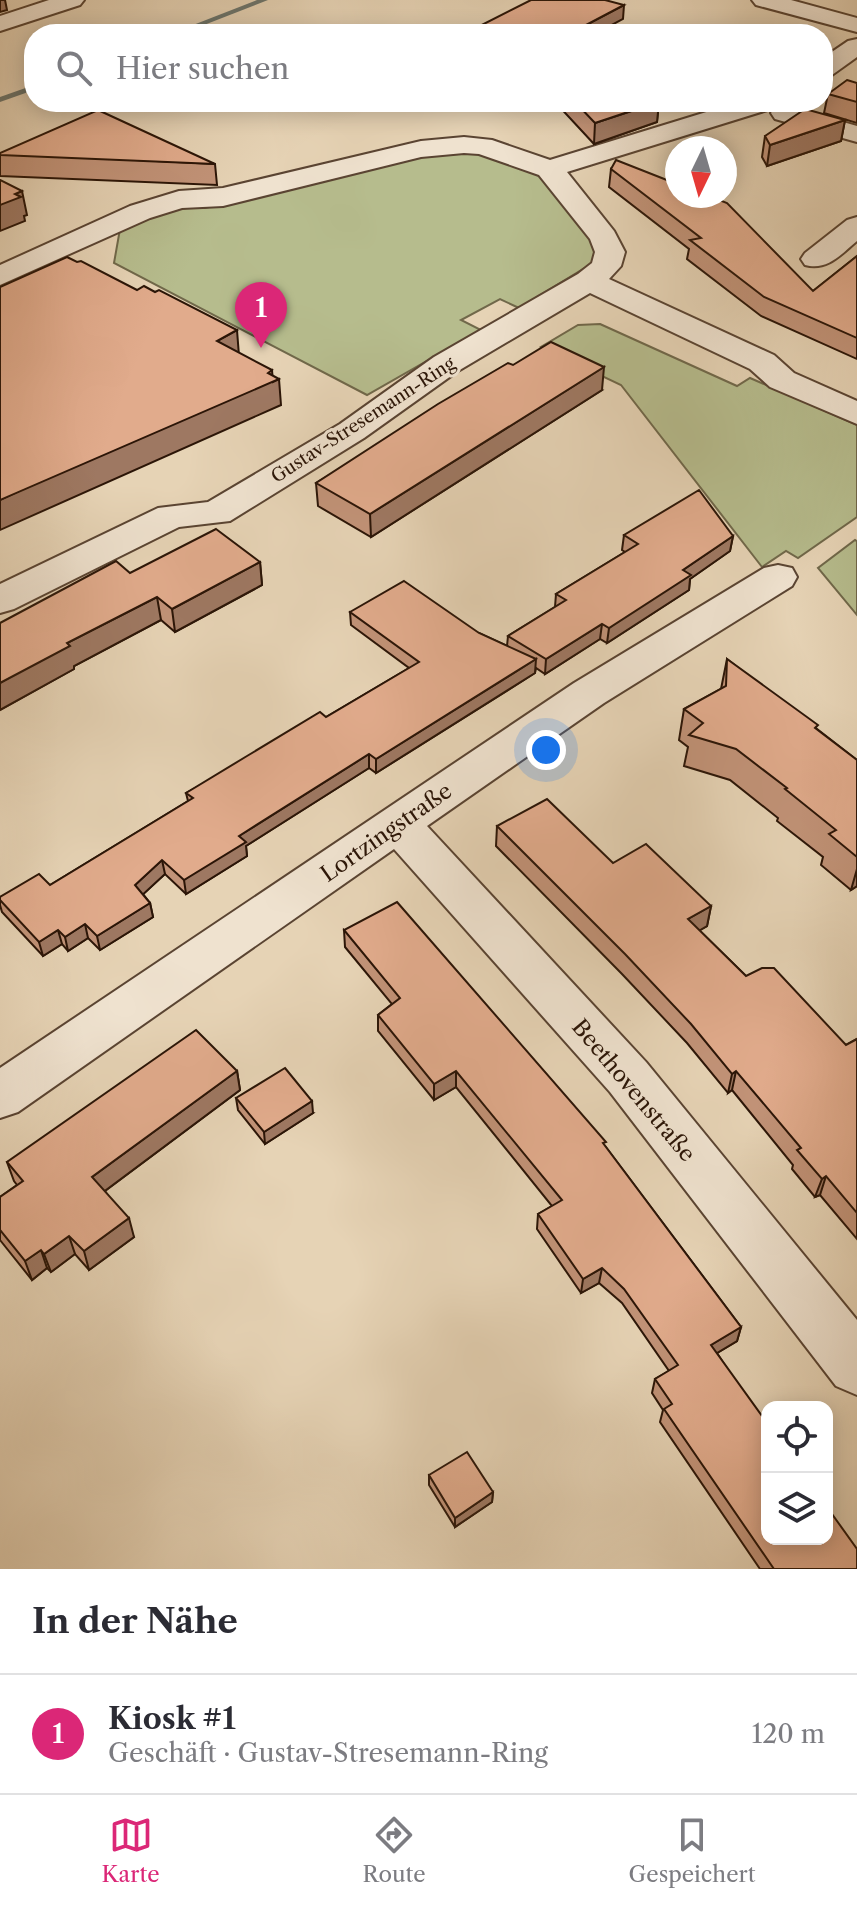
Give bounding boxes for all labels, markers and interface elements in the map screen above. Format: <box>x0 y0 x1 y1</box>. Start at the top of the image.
search box <box>24 24 833 112</box>
icon: search <box>52 46 96 90</box>
text: Hier suchen <box>116 50 289 87</box>
north arrow <box>665 136 737 208</box>
pin: 1 <box>235 282 287 348</box>
street label: Gustav-Stresemann-Ring <box>267 352 460 488</box>
your location <box>526 730 566 770</box>
street label: Lortzingstraße <box>315 777 457 888</box>
street label: Beethovenstraße <box>566 1014 701 1167</box>
map controls <box>761 1401 833 1545</box>
button: locate <box>761 1401 833 1473</box>
button: layers <box>761 1473 833 1545</box>
text: In der Nähe <box>32 1600 238 1642</box>
text: Kiosk #1 <box>108 1700 236 1737</box>
text: 1 <box>52 1718 64 1750</box>
text: 120 m <box>751 1718 825 1750</box>
text: Geschäft · Gustav-Stresemann-Ring <box>108 1737 548 1769</box>
tab: Karte <box>101 1813 160 1888</box>
tab: Route <box>363 1813 426 1888</box>
tab: Gespeichert <box>629 1813 756 1888</box>

